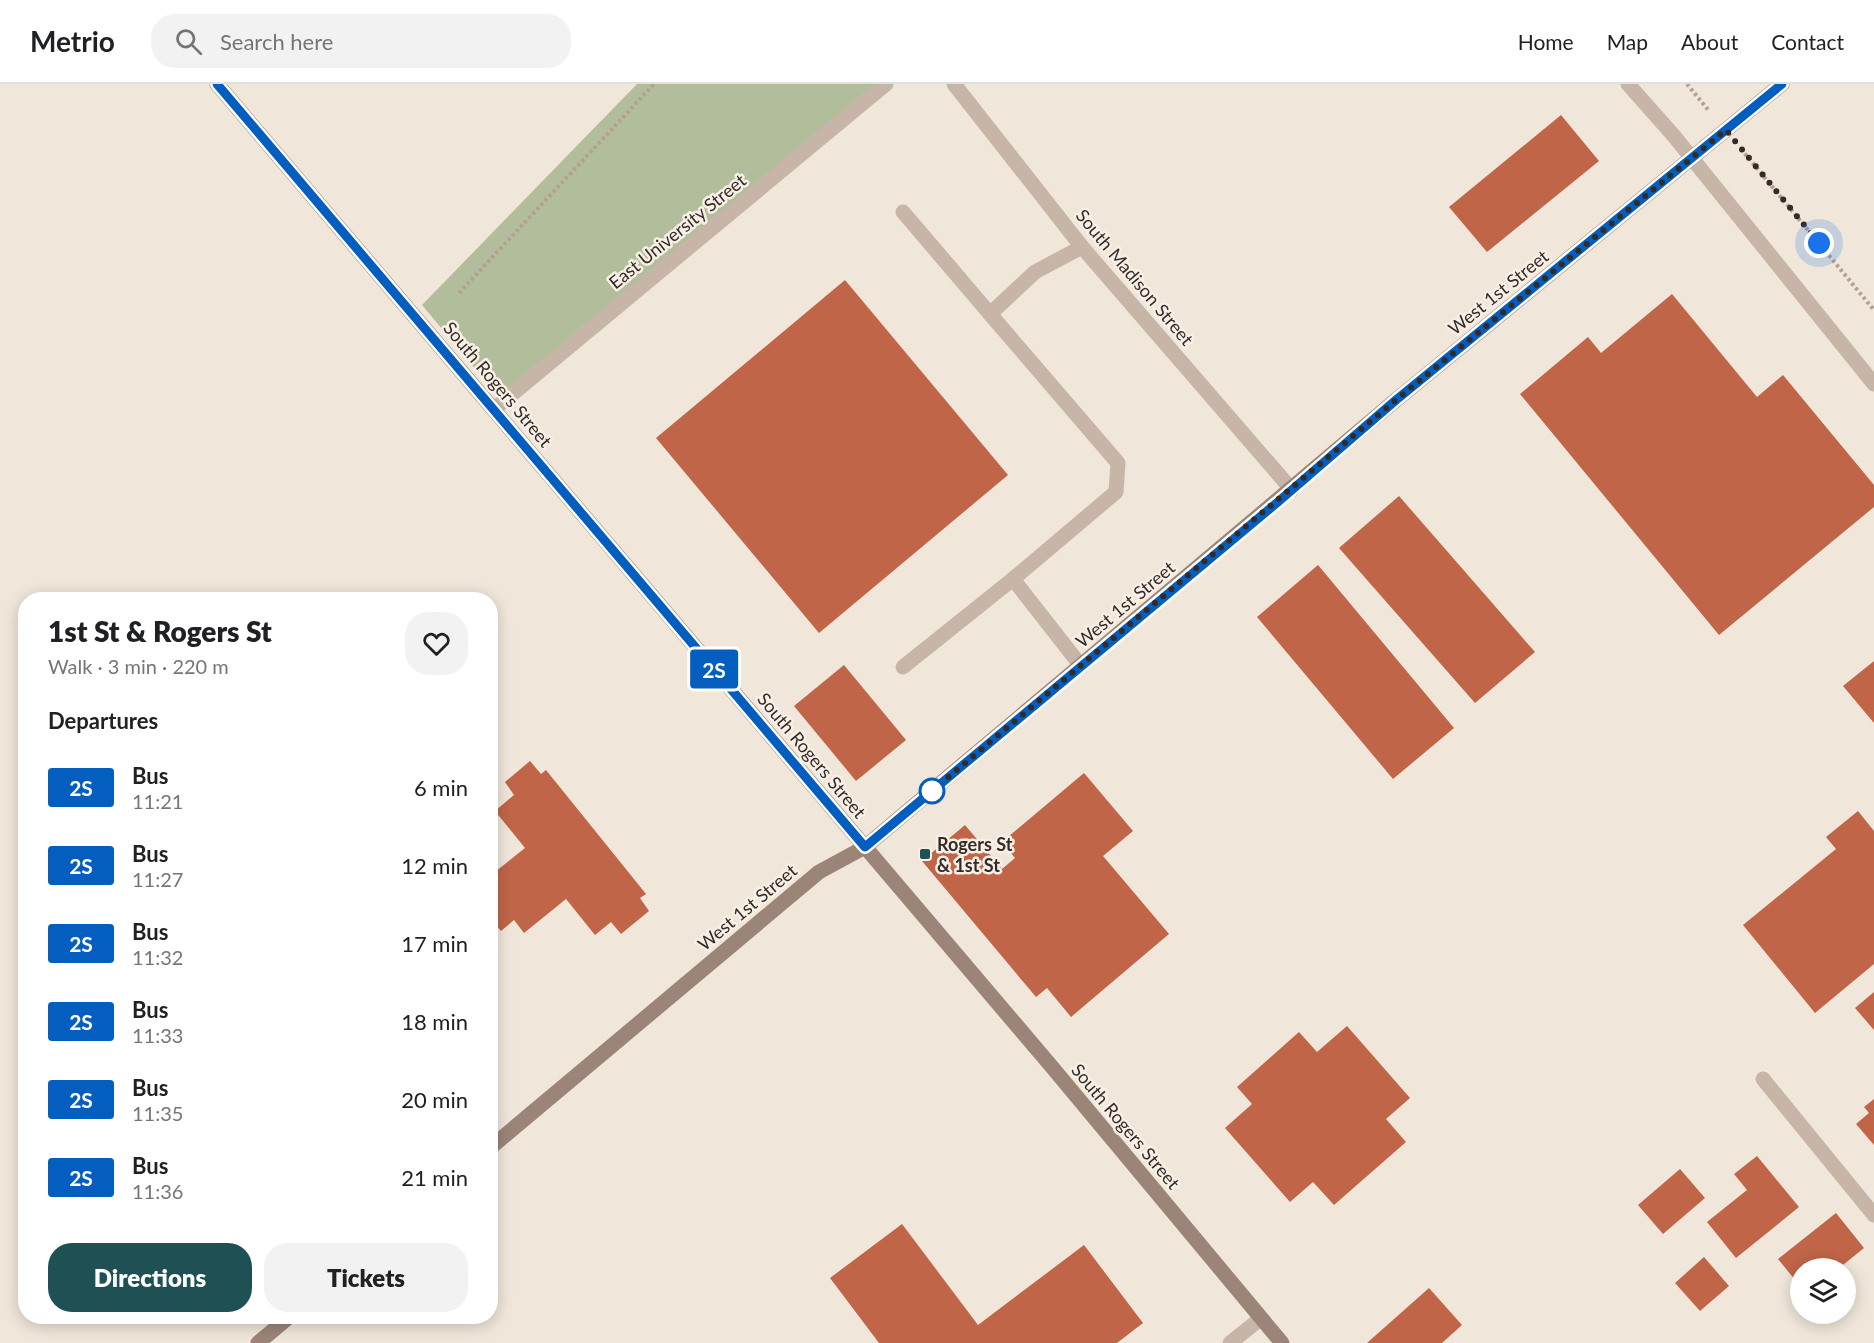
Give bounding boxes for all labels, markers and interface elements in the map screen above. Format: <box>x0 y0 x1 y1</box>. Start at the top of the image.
search box <box>151 14 571 68</box>
text: Metrio <box>30 24 115 58</box>
icon: search <box>172 25 205 58</box>
text: Search here <box>220 28 333 55</box>
text: Home <box>1518 29 1574 54</box>
text: Map <box>1607 29 1648 54</box>
text: About <box>1681 29 1738 54</box>
text: Contact <box>1771 29 1844 54</box>
street label: East University Street <box>604 169 750 293</box>
street label: South Madison Street <box>1072 204 1199 350</box>
your location <box>1804 228 1834 258</box>
street label: West 1st Street <box>1443 245 1553 339</box>
street label: South Rogers Street <box>439 317 557 452</box>
street label: West 1st Street <box>1071 556 1179 652</box>
button: heart <box>405 612 468 675</box>
text: 1st St & Rogers St <box>48 614 272 648</box>
line badge: 2S <box>687 650 741 688</box>
text: Walk · 3 min · 220 m <box>48 654 229 678</box>
text: 2S <box>702 657 726 682</box>
street label: South Rogers Street <box>753 688 871 823</box>
text: Departures <box>48 707 158 734</box>
text: Bus <box>132 762 168 789</box>
text: 6 min <box>414 774 468 801</box>
text: 2S <box>69 775 93 800</box>
unlabelled marker <box>919 778 945 804</box>
text: 11:21 <box>132 789 183 813</box>
place label: Rogers St & 1st St <box>937 833 1013 876</box>
text: Bus <box>132 840 168 867</box>
marker: Rogers St & 1st St <box>918 847 932 861</box>
text: 12 min <box>401 852 468 879</box>
text: 2S <box>69 853 93 878</box>
street label: West 1st Street <box>693 859 801 955</box>
text: 11:27 <box>132 867 183 891</box>
text: Bus <box>132 918 168 945</box>
text: 17 min <box>401 930 468 957</box>
text: 2S <box>69 931 93 956</box>
text: 11:32 <box>132 945 183 969</box>
text: Bus <box>132 996 168 1023</box>
text: 18 min <box>401 1008 468 1035</box>
text: 2S <box>69 1009 93 1034</box>
text: 11:33 <box>132 1023 183 1047</box>
street label: South Rogers Street <box>1067 1059 1185 1194</box>
text: Bus <box>132 1074 168 1101</box>
text: 20 min <box>401 1086 468 1113</box>
text: 2S <box>69 1087 93 1112</box>
text: 11:35 <box>132 1101 183 1125</box>
text: Bus <box>132 1152 168 1179</box>
text: 21 min <box>401 1164 468 1191</box>
text: 2S <box>69 1165 93 1190</box>
text: 11:36 <box>132 1179 183 1203</box>
button: Directions <box>48 1243 252 1312</box>
button: Tickets <box>264 1243 468 1312</box>
map controls <box>1790 1258 1856 1324</box>
button: layers <box>1790 1258 1856 1324</box>

